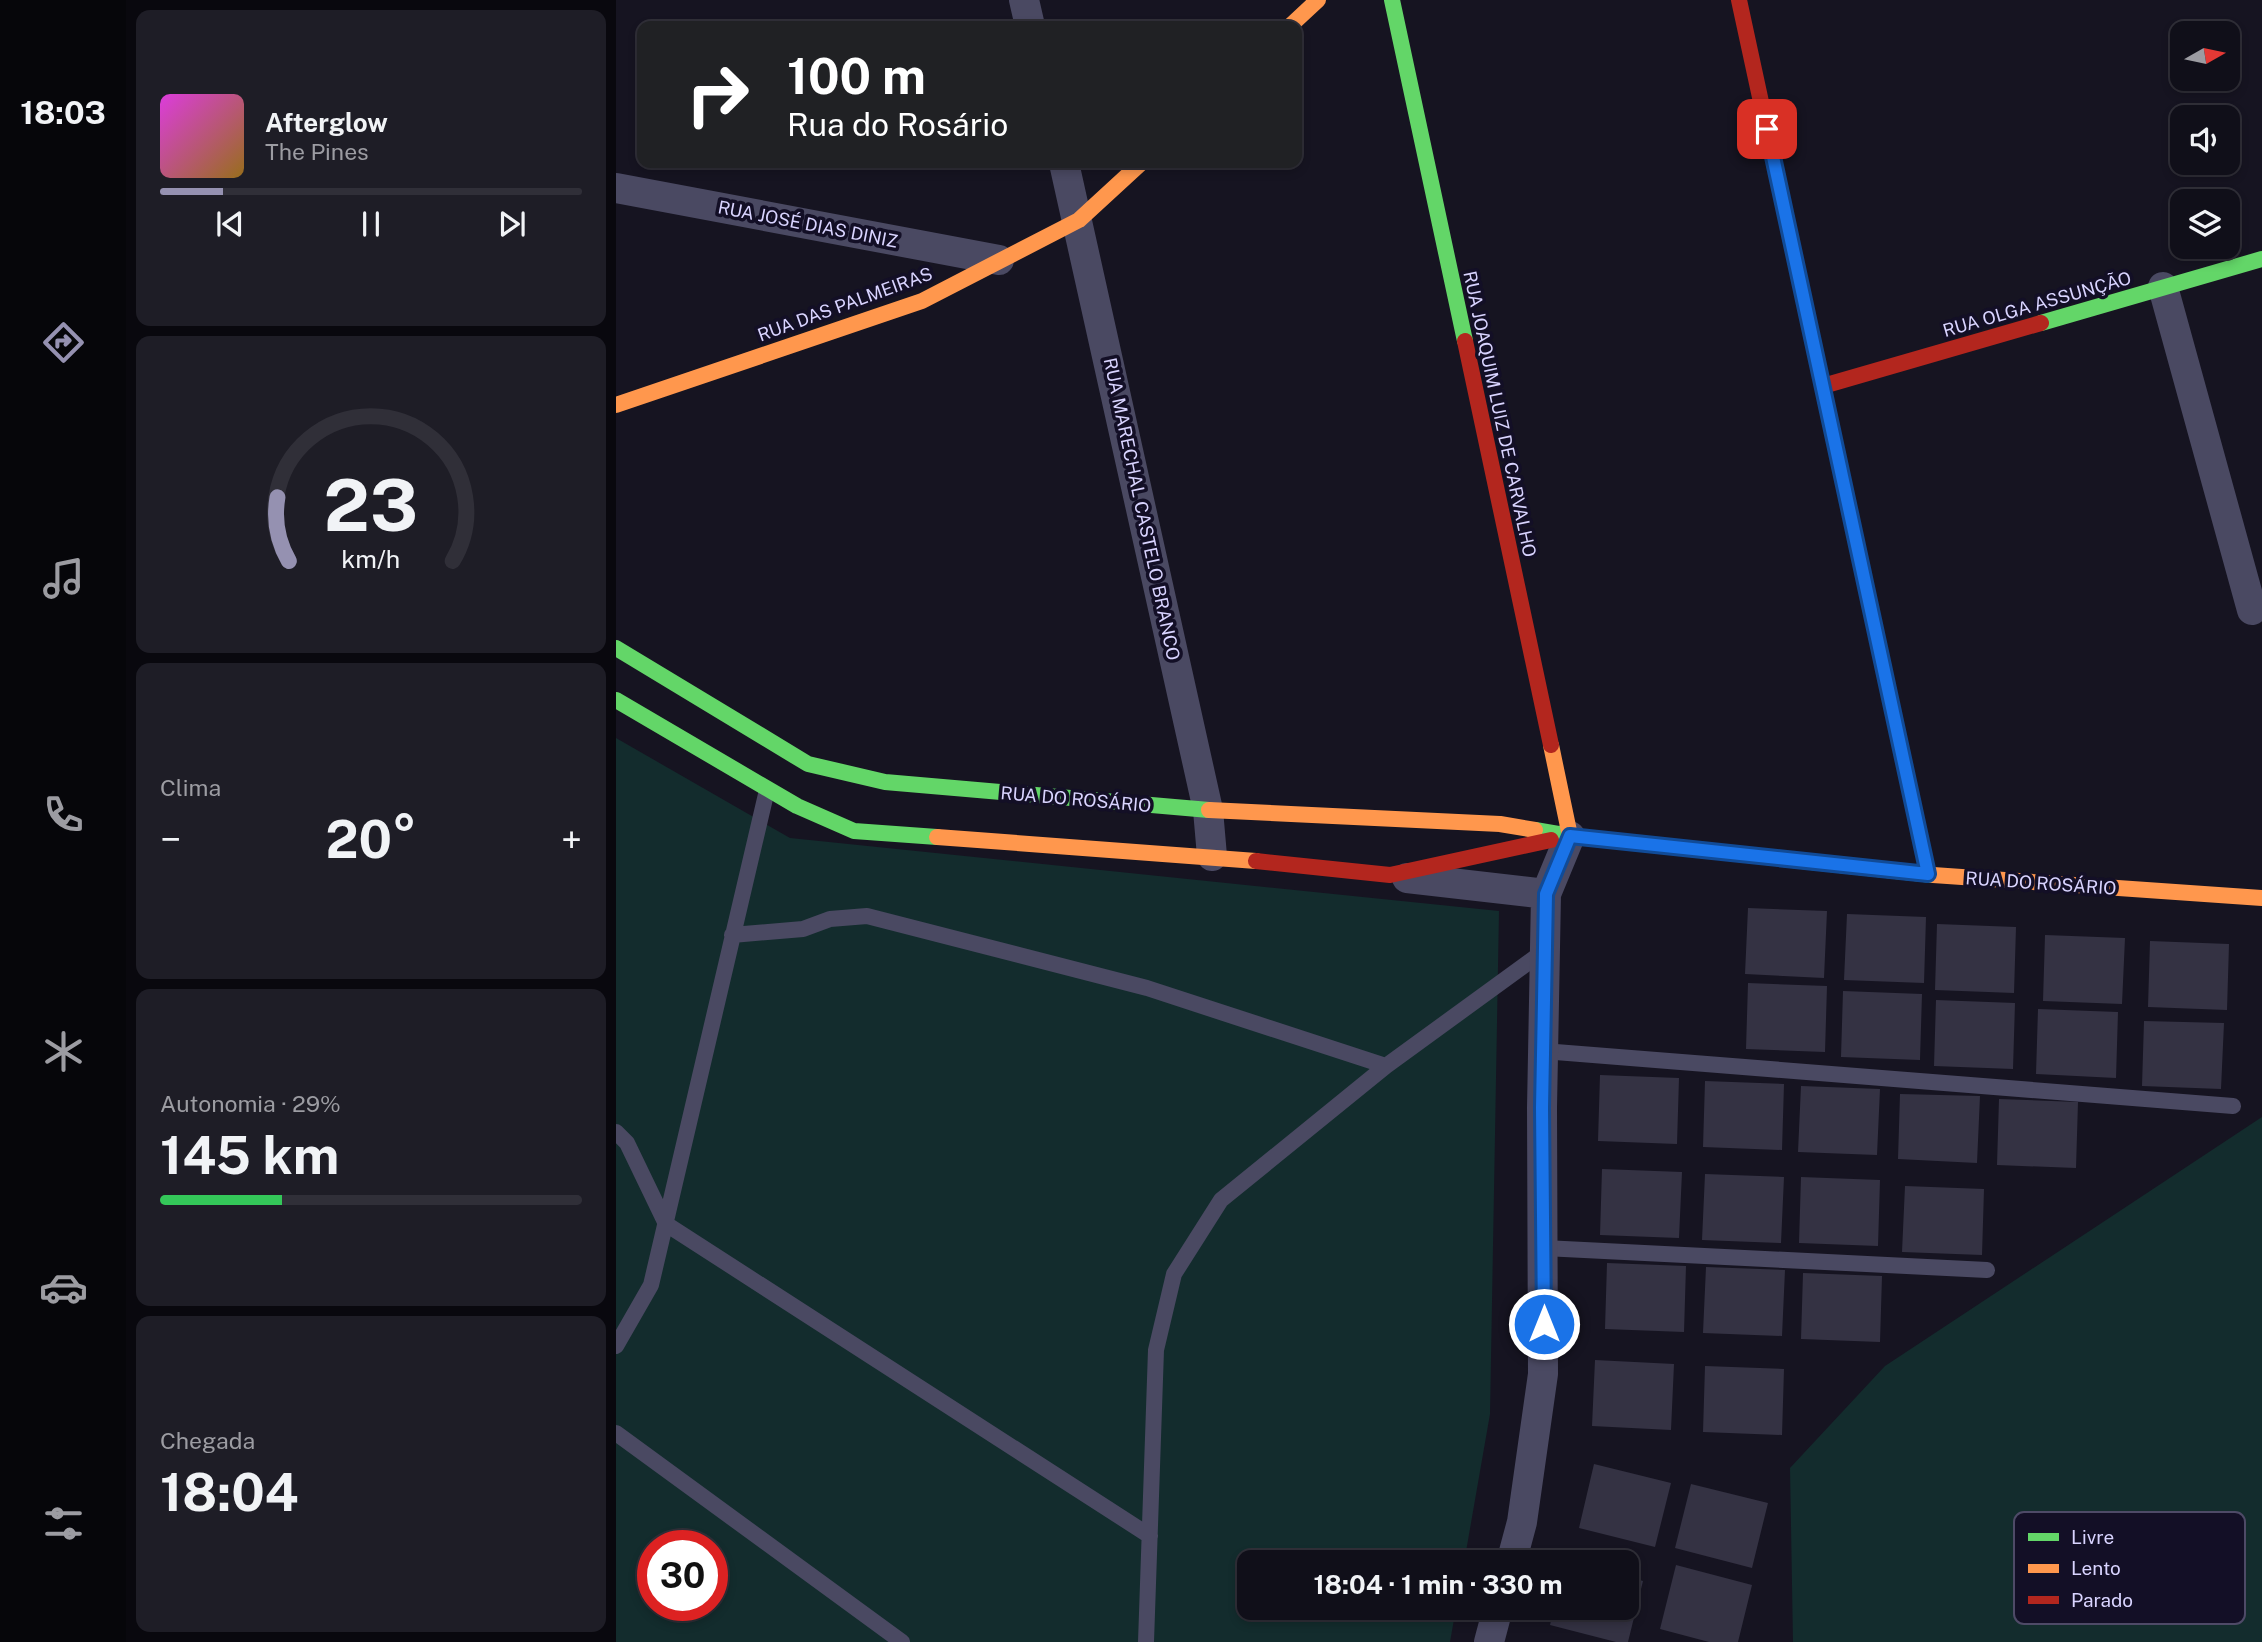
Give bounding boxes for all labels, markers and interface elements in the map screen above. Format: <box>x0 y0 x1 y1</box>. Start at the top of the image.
north arrow <box>2170 21 2240 91</box>
map controls <box>2170 21 2240 259</box>
text: 100 m <box>787 47 926 105</box>
icon: right <box>672 49 763 140</box>
text: 18:03 <box>20 94 106 131</box>
pin <box>1737 99 1797 159</box>
button: sound <box>2170 105 2240 175</box>
text: Rua do Rosário <box>787 106 1008 143</box>
text: Afterglow <box>265 107 388 138</box>
icon: arrive <box>1748 110 1786 148</box>
text: The Pines <box>265 138 369 165</box>
button: layers <box>2170 189 2240 259</box>
street label: RUA JOSÉ DIAS DINIZ <box>716 195 900 252</box>
icon: previous <box>211 205 249 243</box>
icon: pause <box>352 205 390 243</box>
icon: next <box>493 205 531 243</box>
street label: RUA DAS PALMEIRAS <box>755 263 935 345</box>
street label: RUA OLGA ASSUNÇÃO <box>1940 266 2134 341</box>
street label: RUA JOAQUIM LUIZ DE CARVALHO <box>1459 269 1541 559</box>
icon: directions <box>39 318 88 367</box>
street label: RUA MARECHAL CASTELO BRANCO <box>1100 356 1184 662</box>
text: 23 <box>324 462 418 547</box>
text: km/h <box>342 543 400 573</box>
icon: music <box>39 554 88 603</box>
text: Clima <box>160 774 221 801</box>
street label: RUA DO ROSÁRIO <box>1000 781 1152 816</box>
icon: phone <box>39 790 88 839</box>
text: 20° <box>325 809 417 870</box>
text: − <box>160 817 181 862</box>
text: + <box>561 817 582 862</box>
street label: RUA DO ROSÁRIO <box>1965 866 2117 899</box>
icon: climate <box>39 1027 88 1076</box>
text: Autonomia · 29% <box>160 1090 341 1117</box>
text: 145 km <box>160 1125 339 1186</box>
icon: car <box>39 1263 88 1312</box>
position arrow <box>1507 1287 1581 1361</box>
text: Chegada <box>160 1427 255 1454</box>
text: 18:04 <box>160 1462 299 1523</box>
icon: filters <box>39 1499 88 1548</box>
legend <box>2014 1512 2245 1624</box>
text: Livre <box>2071 1526 2114 1548</box>
speed limit sign: 30 <box>637 1530 728 1621</box>
text: Lento <box>2071 1557 2121 1579</box>
text: 18:04 · 1 min · 330 m <box>1313 1569 1563 1600</box>
text: Parado <box>2071 1589 2133 1611</box>

